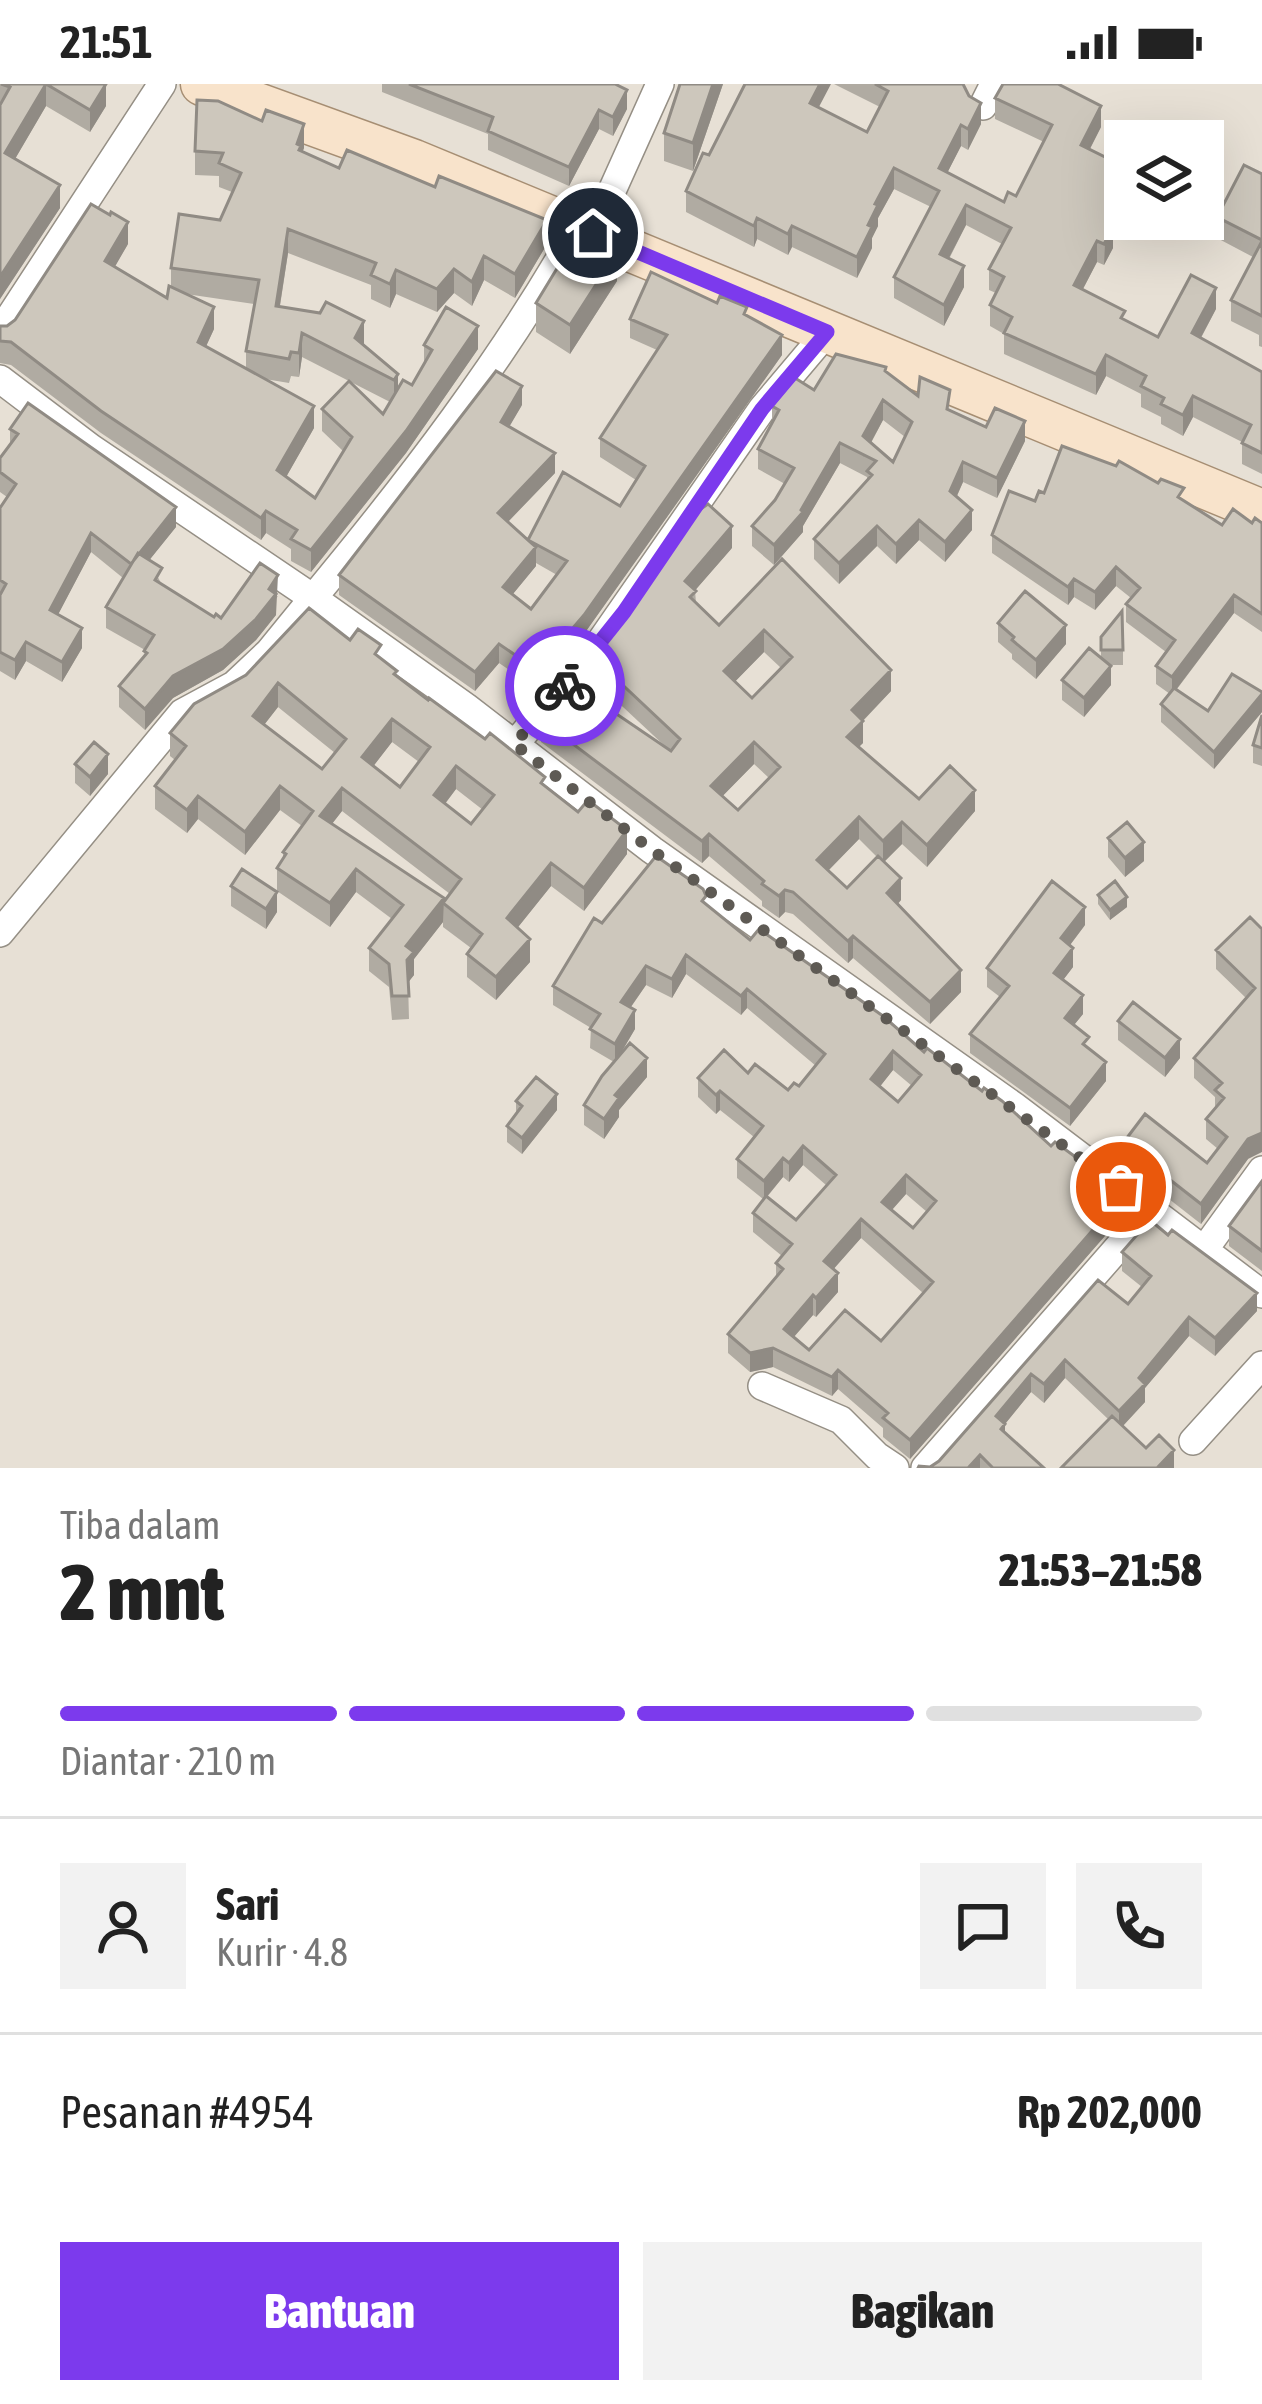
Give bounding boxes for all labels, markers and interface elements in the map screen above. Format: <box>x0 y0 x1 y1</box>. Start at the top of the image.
text: 21:51 <box>60 16 153 68</box>
map controls <box>1104 120 1224 240</box>
button: layers <box>1104 120 1224 240</box>
pin <box>542 182 644 284</box>
icon: home <box>560 200 626 266</box>
courier <box>505 626 625 746</box>
icon: bike <box>532 653 598 719</box>
pin <box>1070 1136 1172 1238</box>
icon: bag <box>1088 1154 1154 1220</box>
text: Tiba dalam <box>60 1503 220 1547</box>
text: 21:53–21:58 <box>999 1544 1202 1596</box>
text: 2 mnt <box>60 1547 224 1637</box>
text: Diantar · 210 m <box>60 1739 276 1783</box>
button: person <box>60 1863 186 1989</box>
button: chat <box>920 1863 1046 1989</box>
button: phone <box>1076 1863 1202 1989</box>
text: Sari <box>216 1878 279 1930</box>
text: Kurir · 4.8 <box>216 1930 348 1974</box>
text: Pesanan #4954 <box>60 2086 314 2138</box>
text: Rp 202,000 <box>1017 2086 1202 2138</box>
button: Bantuan <box>60 2242 619 2380</box>
button: Bagikan <box>643 2242 1202 2380</box>

